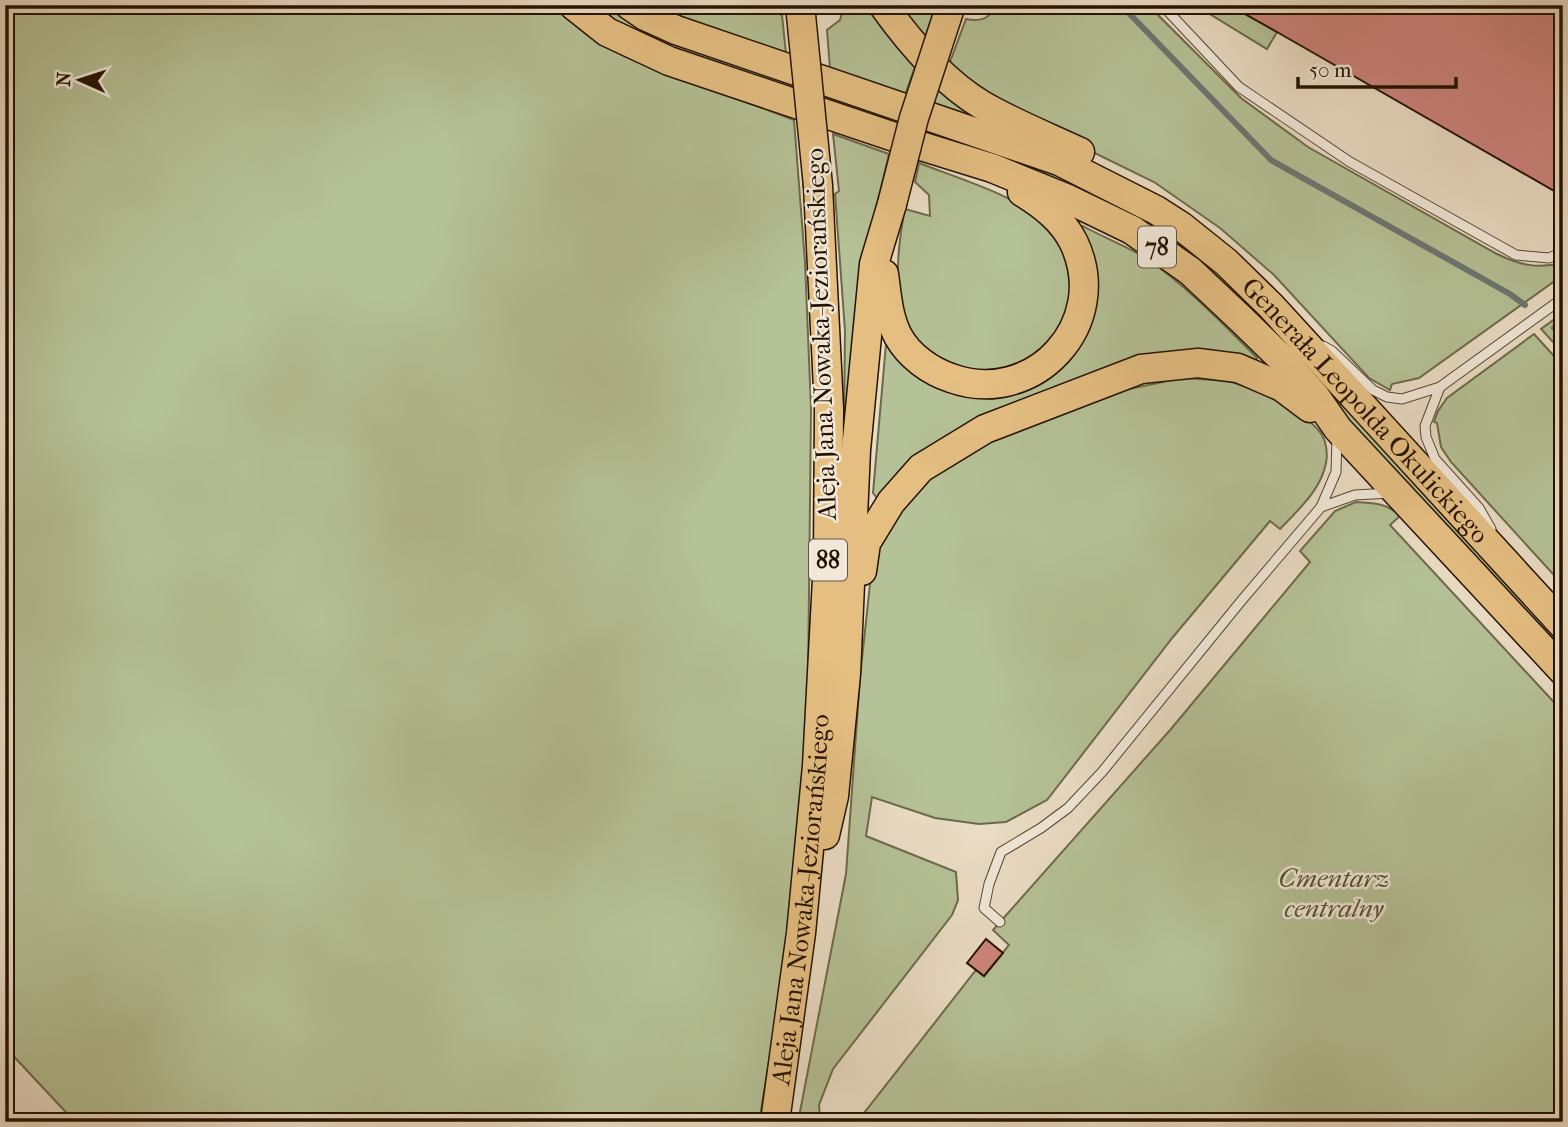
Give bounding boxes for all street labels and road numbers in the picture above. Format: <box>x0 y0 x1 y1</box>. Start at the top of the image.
street label: Aleja Jana Nowaka-Jeziorańskiego <box>799 147 843 522</box>
road number: 78 <box>1138 226 1176 268</box>
street label: Generała Leopolda Okulickiego <box>1236 271 1496 550</box>
road number: 88 <box>809 540 847 580</box>
street label: Aleja Jana Nowaka-Jeziorańskiego <box>765 713 835 1088</box>

